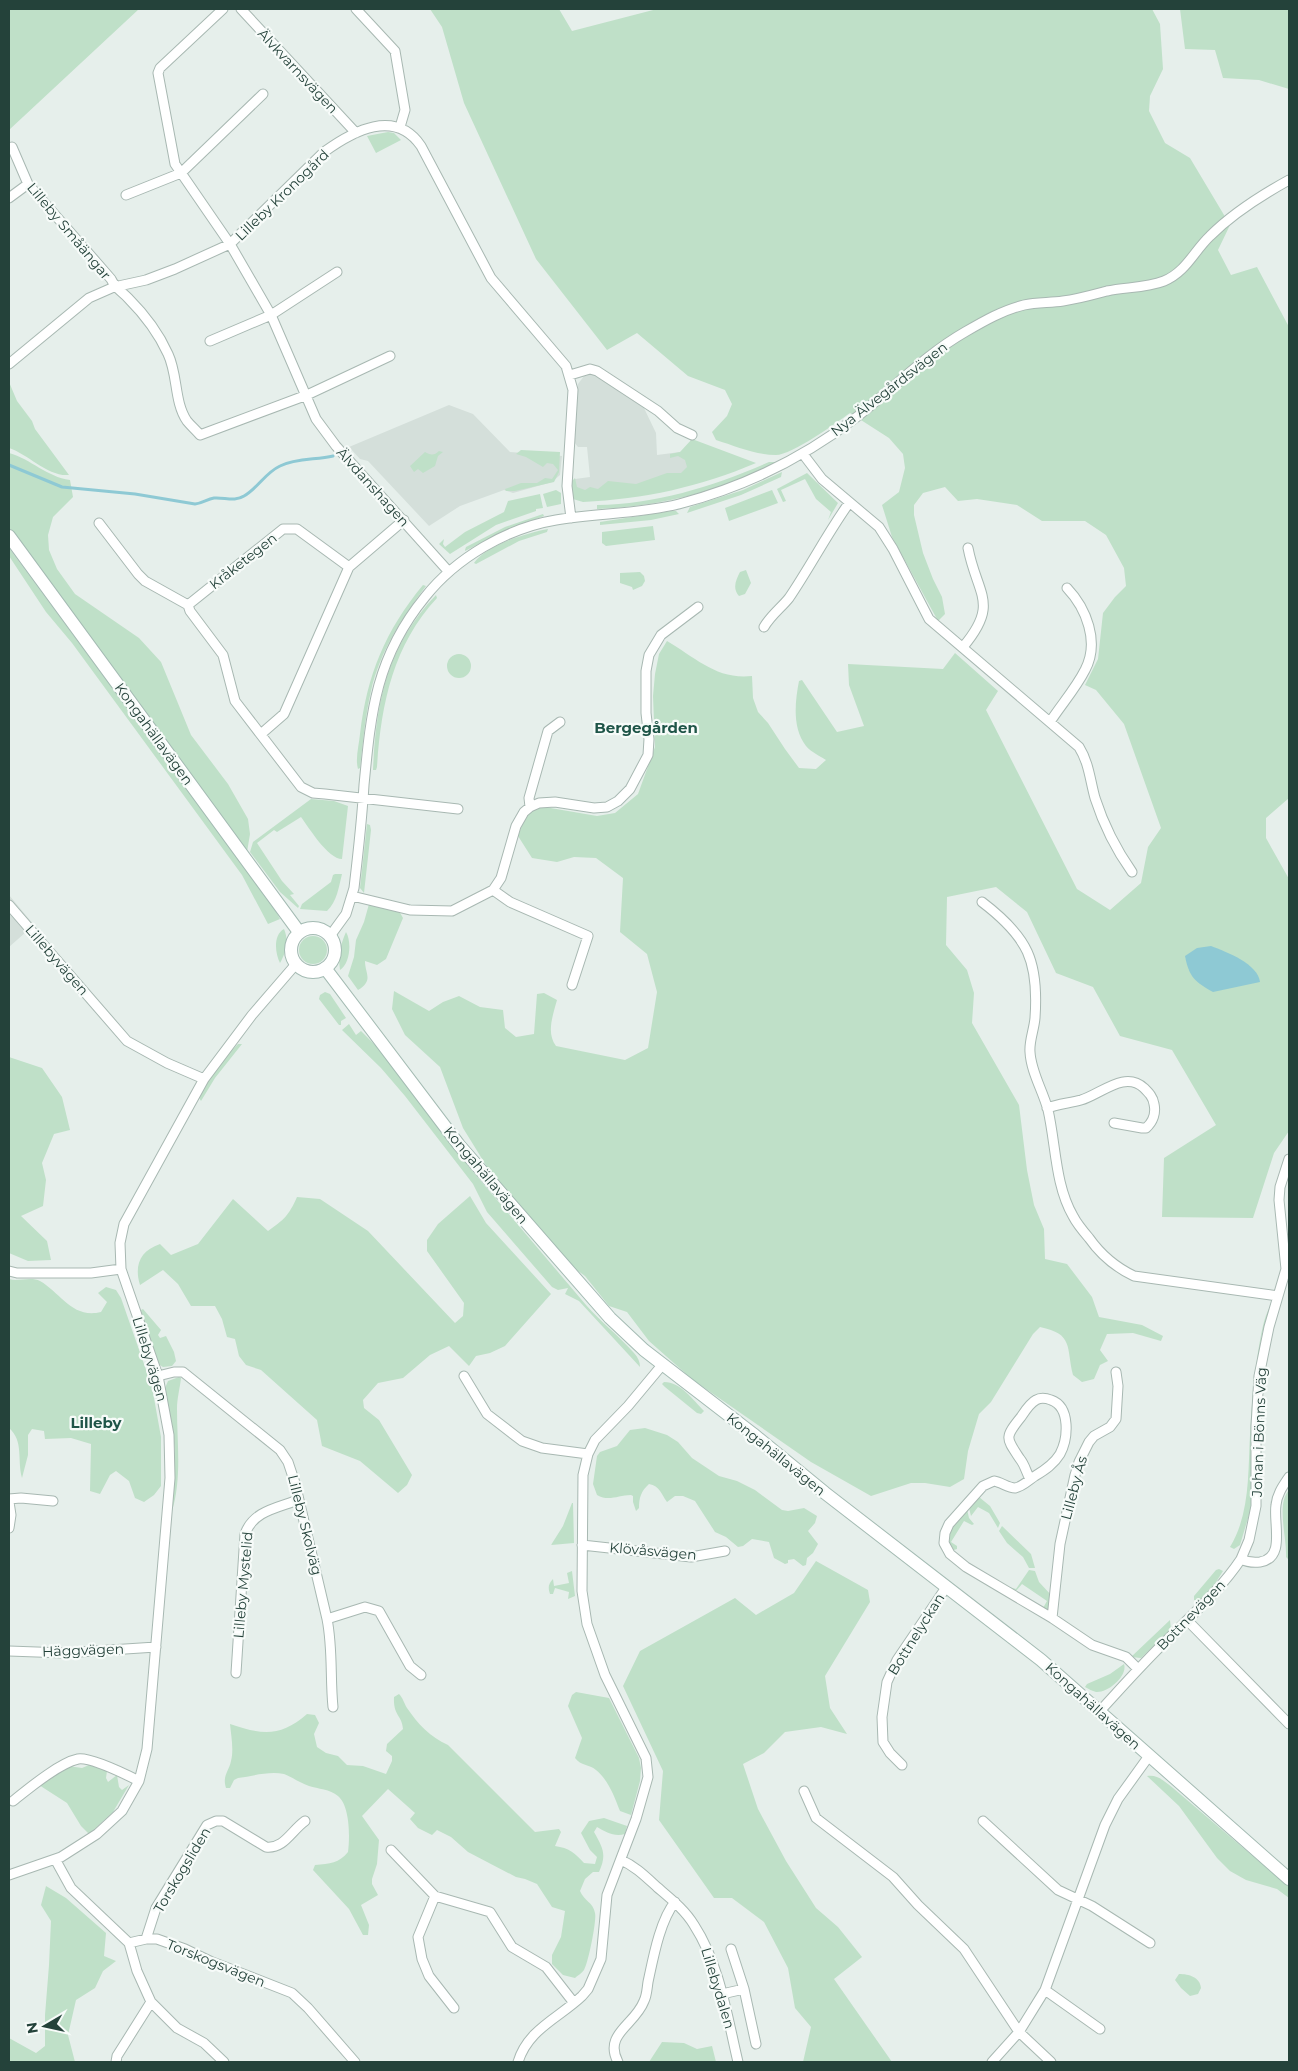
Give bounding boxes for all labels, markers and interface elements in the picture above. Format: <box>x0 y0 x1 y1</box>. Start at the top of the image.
street label: Älvkvarnsvägen <box>254 25 342 117</box>
street label: Lilleby Kronogård <box>231 146 333 244</box>
street label: Lilleby Småängar <box>23 179 115 284</box>
street label: Nya Älvegårdsvägen <box>827 338 951 440</box>
street label: Älvdanshagen <box>333 444 413 530</box>
street label: Kråketegen <box>206 529 280 593</box>
street label: Kongahällavägen <box>111 679 197 789</box>
district label: Bergegården <box>594 718 698 737</box>
street label: Lillebyvägen <box>21 921 93 999</box>
street label: Kongahällavägen <box>440 1122 532 1228</box>
street label: Lillebyvägen <box>129 1314 171 1404</box>
street label: Johan i Bönns Väg <box>1248 1367 1270 1498</box>
street label: Kongahällavägen <box>723 1409 829 1499</box>
district label: Lilleby <box>70 1413 123 1432</box>
street label: Lilleby Ås <box>1056 1454 1091 1522</box>
street label: Lilleby Skolväg <box>284 1473 326 1577</box>
street label: Lilleby Mystelid <box>229 1531 257 1639</box>
street label: Klövåsvägen <box>609 1538 697 1564</box>
street label: Bottnevägen <box>1153 1576 1229 1654</box>
street label: Bottnelyckan <box>884 1590 948 1678</box>
street label: Häggvägen <box>42 1640 124 1660</box>
street label: Kongahällavägen <box>1042 1658 1144 1754</box>
street label: Torskogsliden <box>149 1824 215 1916</box>
street label: Torskogsvägen <box>164 1935 268 1991</box>
street label: Lillebydalen <box>697 1945 739 2031</box>
north arrow <box>20 2001 70 2051</box>
text: N <box>22 2021 42 2035</box>

